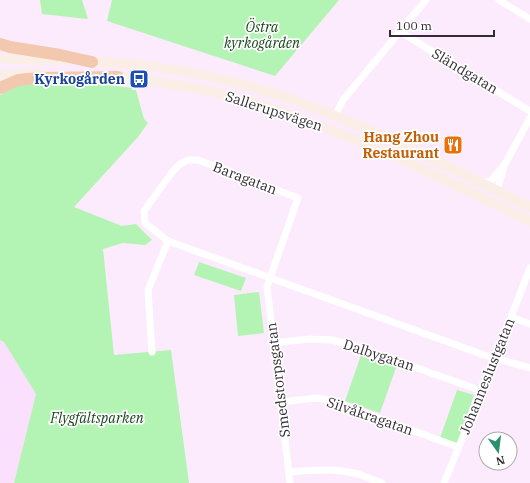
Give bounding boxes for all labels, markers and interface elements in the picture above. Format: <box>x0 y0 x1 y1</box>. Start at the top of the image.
scale bar <box>390 12 494 38</box>
park label: Östra kyrkogården <box>224 17 300 52</box>
text: 100 m <box>396 18 432 33</box>
street label: Sländgatan <box>429 44 501 98</box>
bus stop icon: Kyrkogården <box>128 68 150 90</box>
place label: Kyrkogården <box>34 70 125 88</box>
street label: Sallerupsvägen <box>223 87 325 135</box>
place label: Hang Zhou Restaurant <box>362 128 439 162</box>
restaurant icon: Hang Zhou Restaurant <box>442 134 464 156</box>
street label: Baragatan <box>210 158 280 198</box>
street label: Johanneslustgatan <box>455 315 519 437</box>
street label: Smedstorpsgatan <box>262 322 294 438</box>
street label: Dalbygatan <box>341 335 417 375</box>
street label: Silvåkragatan <box>324 393 416 439</box>
park label: Flygfältsparken <box>49 409 144 427</box>
north arrow <box>478 431 518 471</box>
text: N <box>494 453 506 469</box>

